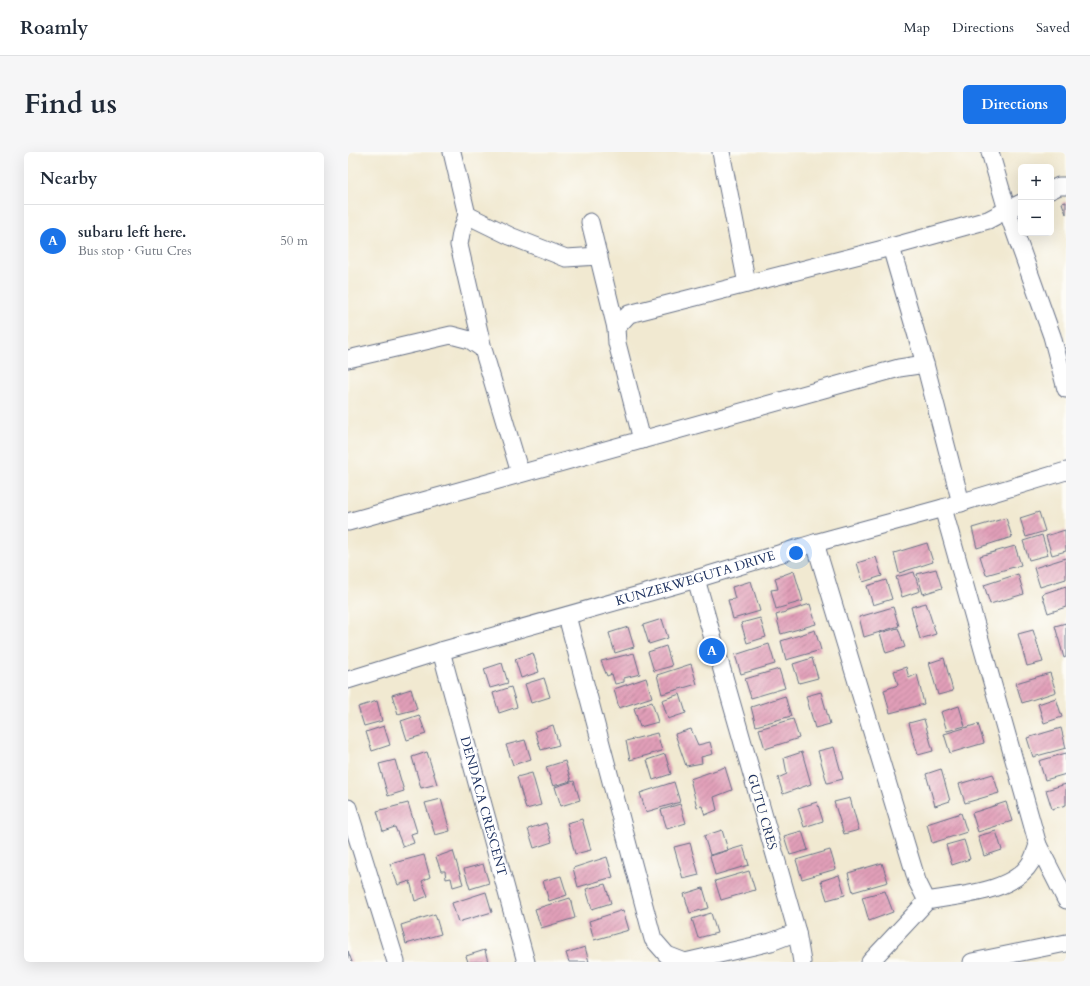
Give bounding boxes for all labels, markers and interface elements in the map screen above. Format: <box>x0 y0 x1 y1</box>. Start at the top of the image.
text: Roamly <box>20 15 88 41</box>
text: Map <box>904 18 930 37</box>
text: Directions <box>952 18 1014 37</box>
text: Saved <box>1036 18 1070 37</box>
text: Find us <box>24 85 117 123</box>
button: Directions <box>963 85 1066 124</box>
map controls <box>1018 164 1054 236</box>
button: + <box>1018 164 1054 200</box>
text: Nearby <box>40 167 97 190</box>
button: − <box>1018 200 1054 236</box>
text: subaru left here. <box>78 222 186 242</box>
text: A <box>48 232 58 250</box>
text: 50 m <box>280 232 308 250</box>
text: Bus stop · Gutu Cres <box>78 242 192 260</box>
your location <box>786 543 806 563</box>
street label: KUNZEKWEGUTA DRIVE <box>613 547 778 610</box>
pin: A <box>699 636 725 666</box>
street label: DENDACA CRESCENT <box>456 734 511 879</box>
street label: GUTU CRES <box>743 772 781 852</box>

